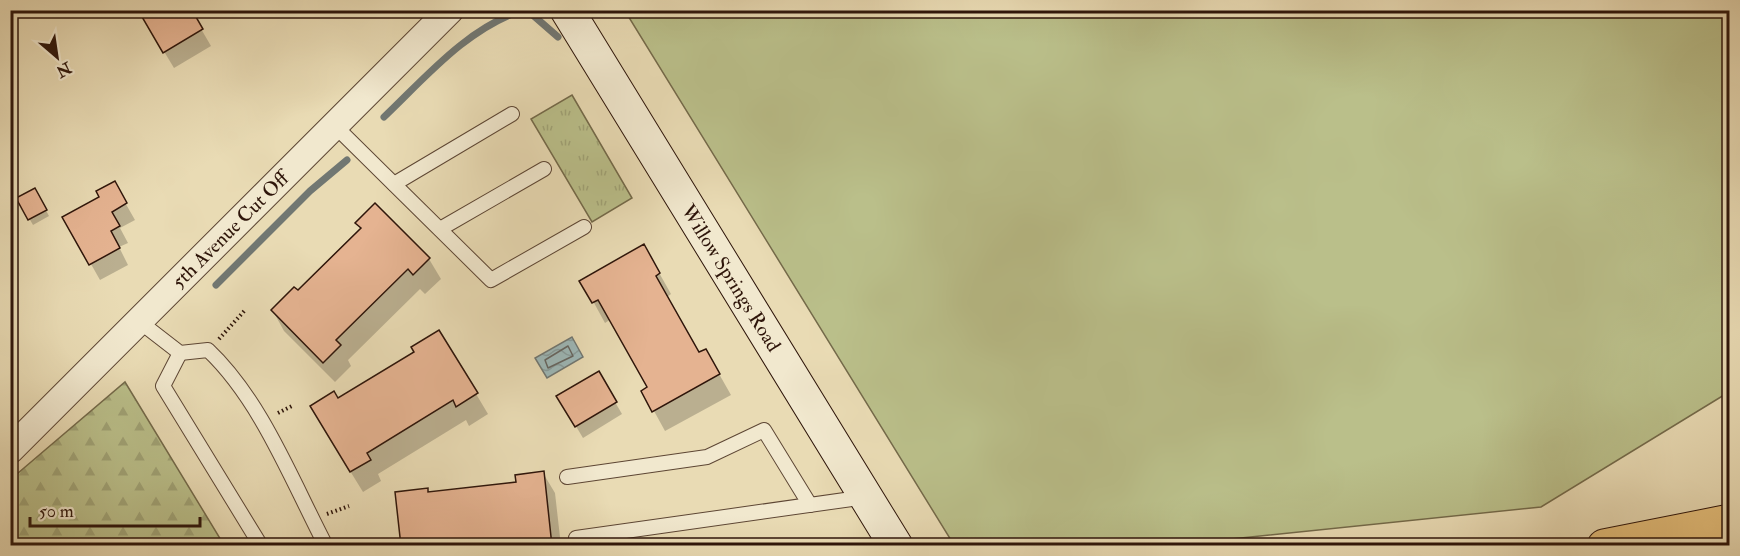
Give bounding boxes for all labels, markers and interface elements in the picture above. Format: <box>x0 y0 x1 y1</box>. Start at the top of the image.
north arrow <box>27 27 87 87</box>
text: N <box>52 57 76 82</box>
street label: 5th Avenue Cut Off <box>166 164 296 294</box>
street label: Willow Springs Road <box>674 199 786 357</box>
scale bar <box>30 490 200 528</box>
text: 50 m <box>39 500 74 523</box>

